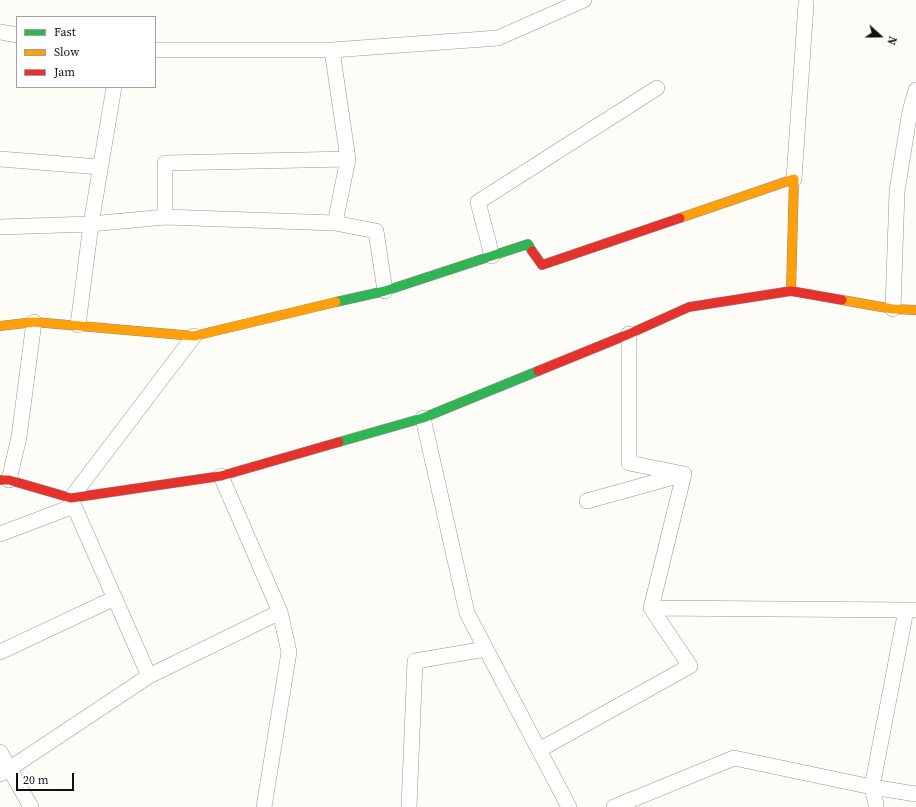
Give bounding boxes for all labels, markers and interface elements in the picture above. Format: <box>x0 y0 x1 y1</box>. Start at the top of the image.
legend <box>16 16 156 88</box>
north arrow <box>860 16 900 56</box>
text: Fast <box>54 24 76 40</box>
text: N <box>883 34 900 47</box>
text: Slow <box>54 44 79 60</box>
text: Jam <box>54 64 75 80</box>
scale bar <box>18 765 76 791</box>
text: 20 m <box>23 772 49 788</box>

